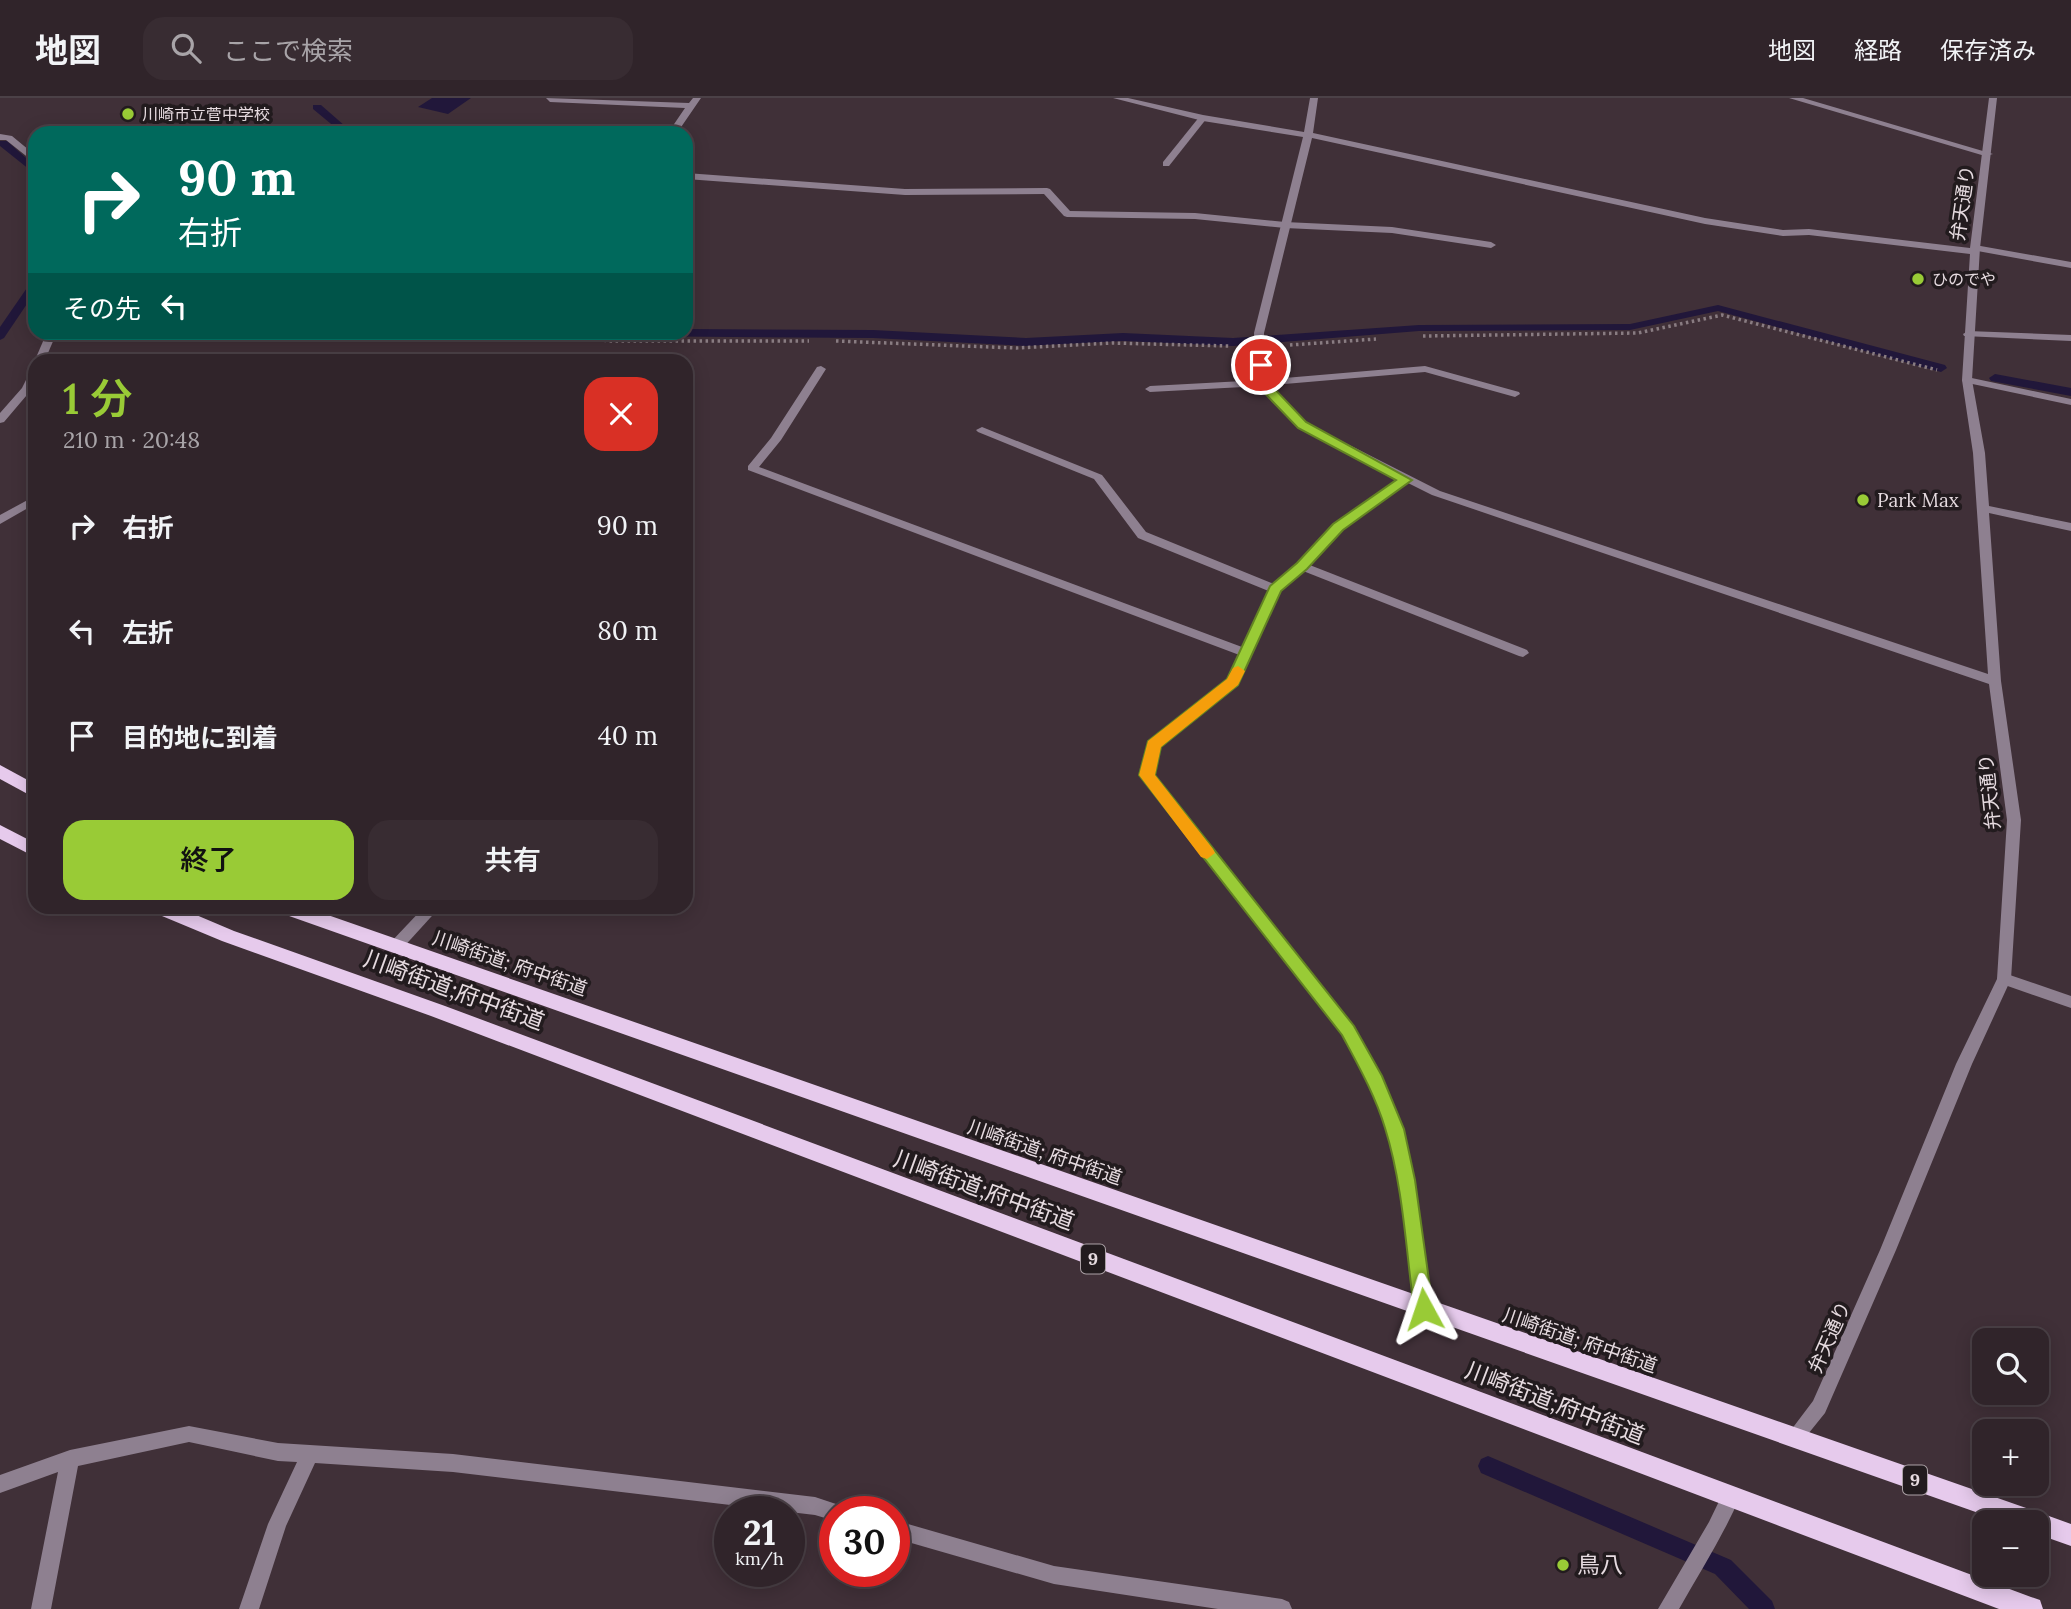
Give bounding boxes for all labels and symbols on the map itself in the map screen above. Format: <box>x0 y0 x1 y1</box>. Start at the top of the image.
place label: 川崎市立菅中学校 <box>142 104 270 124</box>
marker: 川崎市立菅中学校 <box>120 106 136 122</box>
street label: 弁天通り <box>1945 164 1979 242</box>
place label: ひのでや <box>1932 269 1996 289</box>
marker: ひのでや <box>1910 271 1926 287</box>
pin <box>1231 335 1291 395</box>
place label: Park Max <box>1877 488 1959 512</box>
marker: Park Max <box>1855 492 1871 508</box>
street label: 弁天通り <box>1973 753 2005 831</box>
street label: 川崎街道; 府中街道 <box>430 925 590 1001</box>
street label: 川崎街道;府中街道 <box>360 943 548 1036</box>
street label: 川崎街道; 府中街道 <box>965 1114 1125 1190</box>
street label: 川崎街道;府中街道 <box>890 1143 1078 1236</box>
road number: 9 <box>1081 1244 1105 1274</box>
position arrow <box>1387 1272 1461 1346</box>
street label: 弁天通り <box>1803 1297 1855 1377</box>
street label: 川崎街道; 府中街道 <box>1500 1302 1660 1378</box>
street label: 川崎街道;府中街道 <box>1461 1355 1649 1450</box>
road number: 9 <box>1903 1465 1927 1494</box>
speed limit sign: 30 <box>819 1496 910 1587</box>
place label: 鳥八 <box>1577 1550 1623 1579</box>
marker: 鳥八 <box>1555 1557 1571 1573</box>

